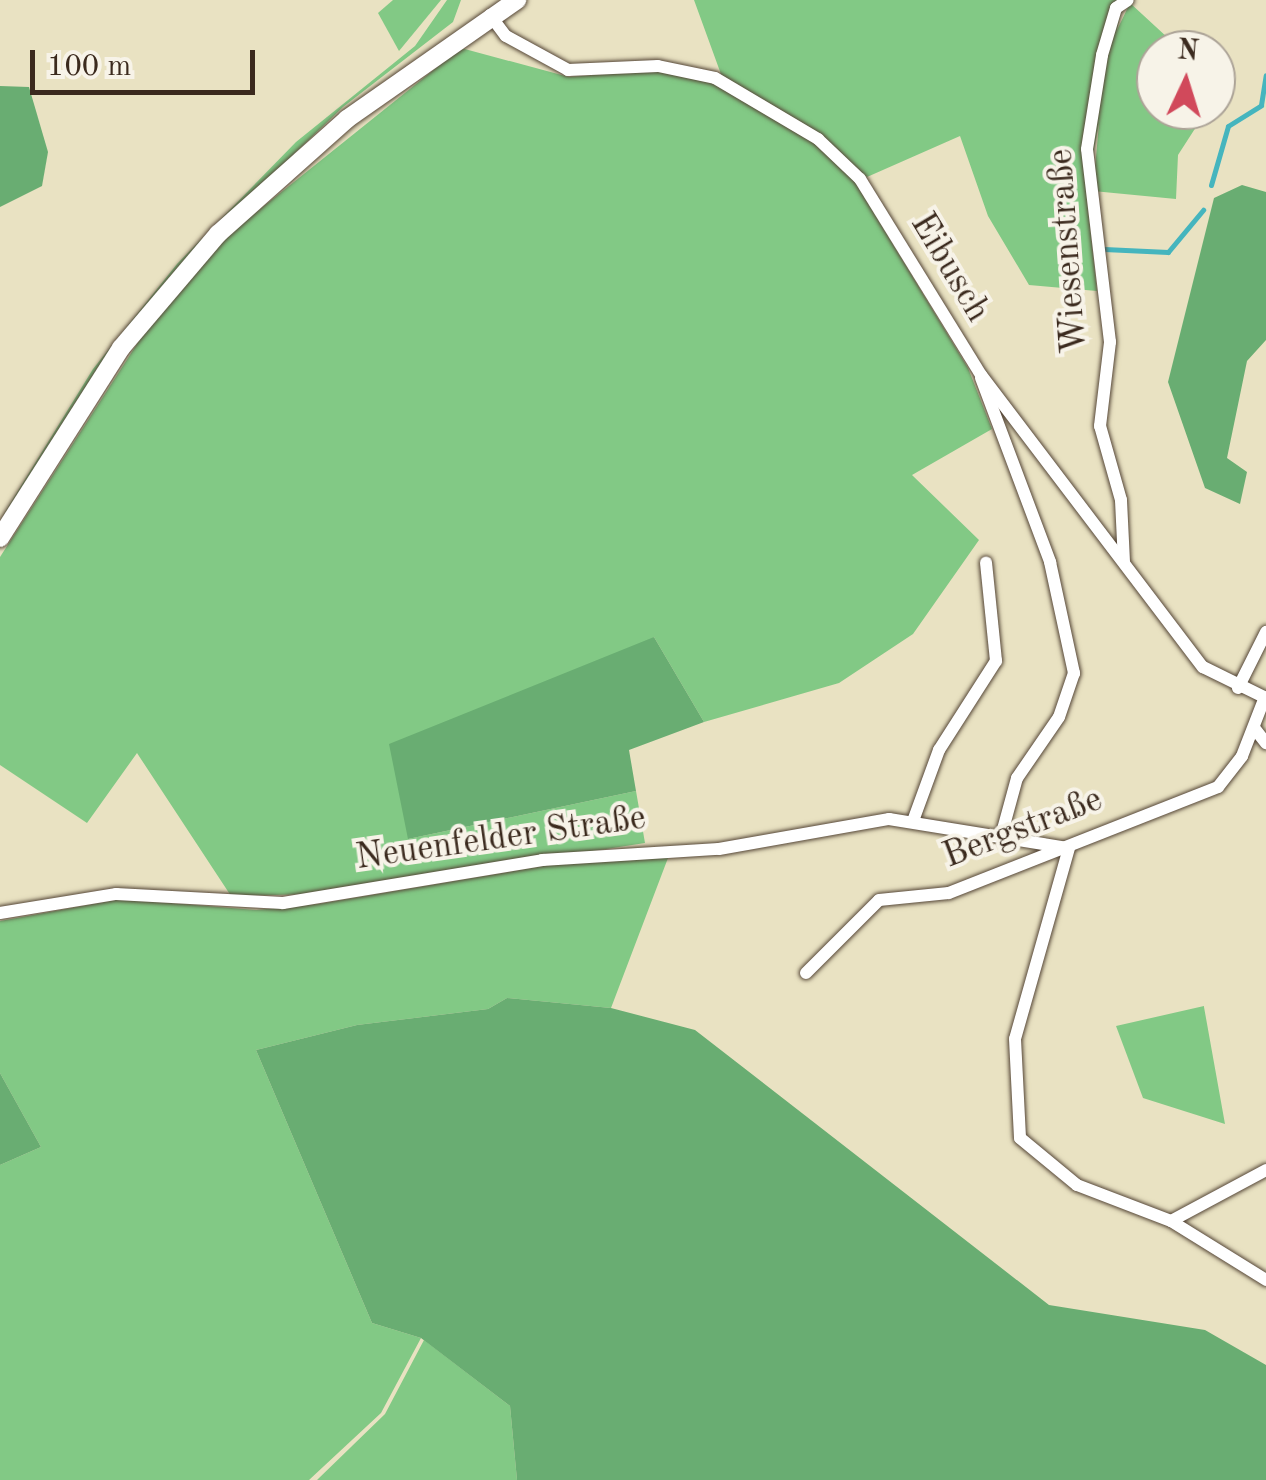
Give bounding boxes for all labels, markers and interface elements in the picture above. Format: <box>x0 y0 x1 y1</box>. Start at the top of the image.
scale bar <box>35 30 260 92</box>
north arrow <box>1136 30 1236 130</box>
text: N <box>1176 37 1200 67</box>
text: 100 m <box>47 52 131 82</box>
street label: Wiesenstraße <box>1041 147 1097 355</box>
street label: Eibusch <box>900 206 998 330</box>
street label: Bergstraße <box>937 779 1109 879</box>
street label: Neuenfelder Straße <box>353 798 649 880</box>

